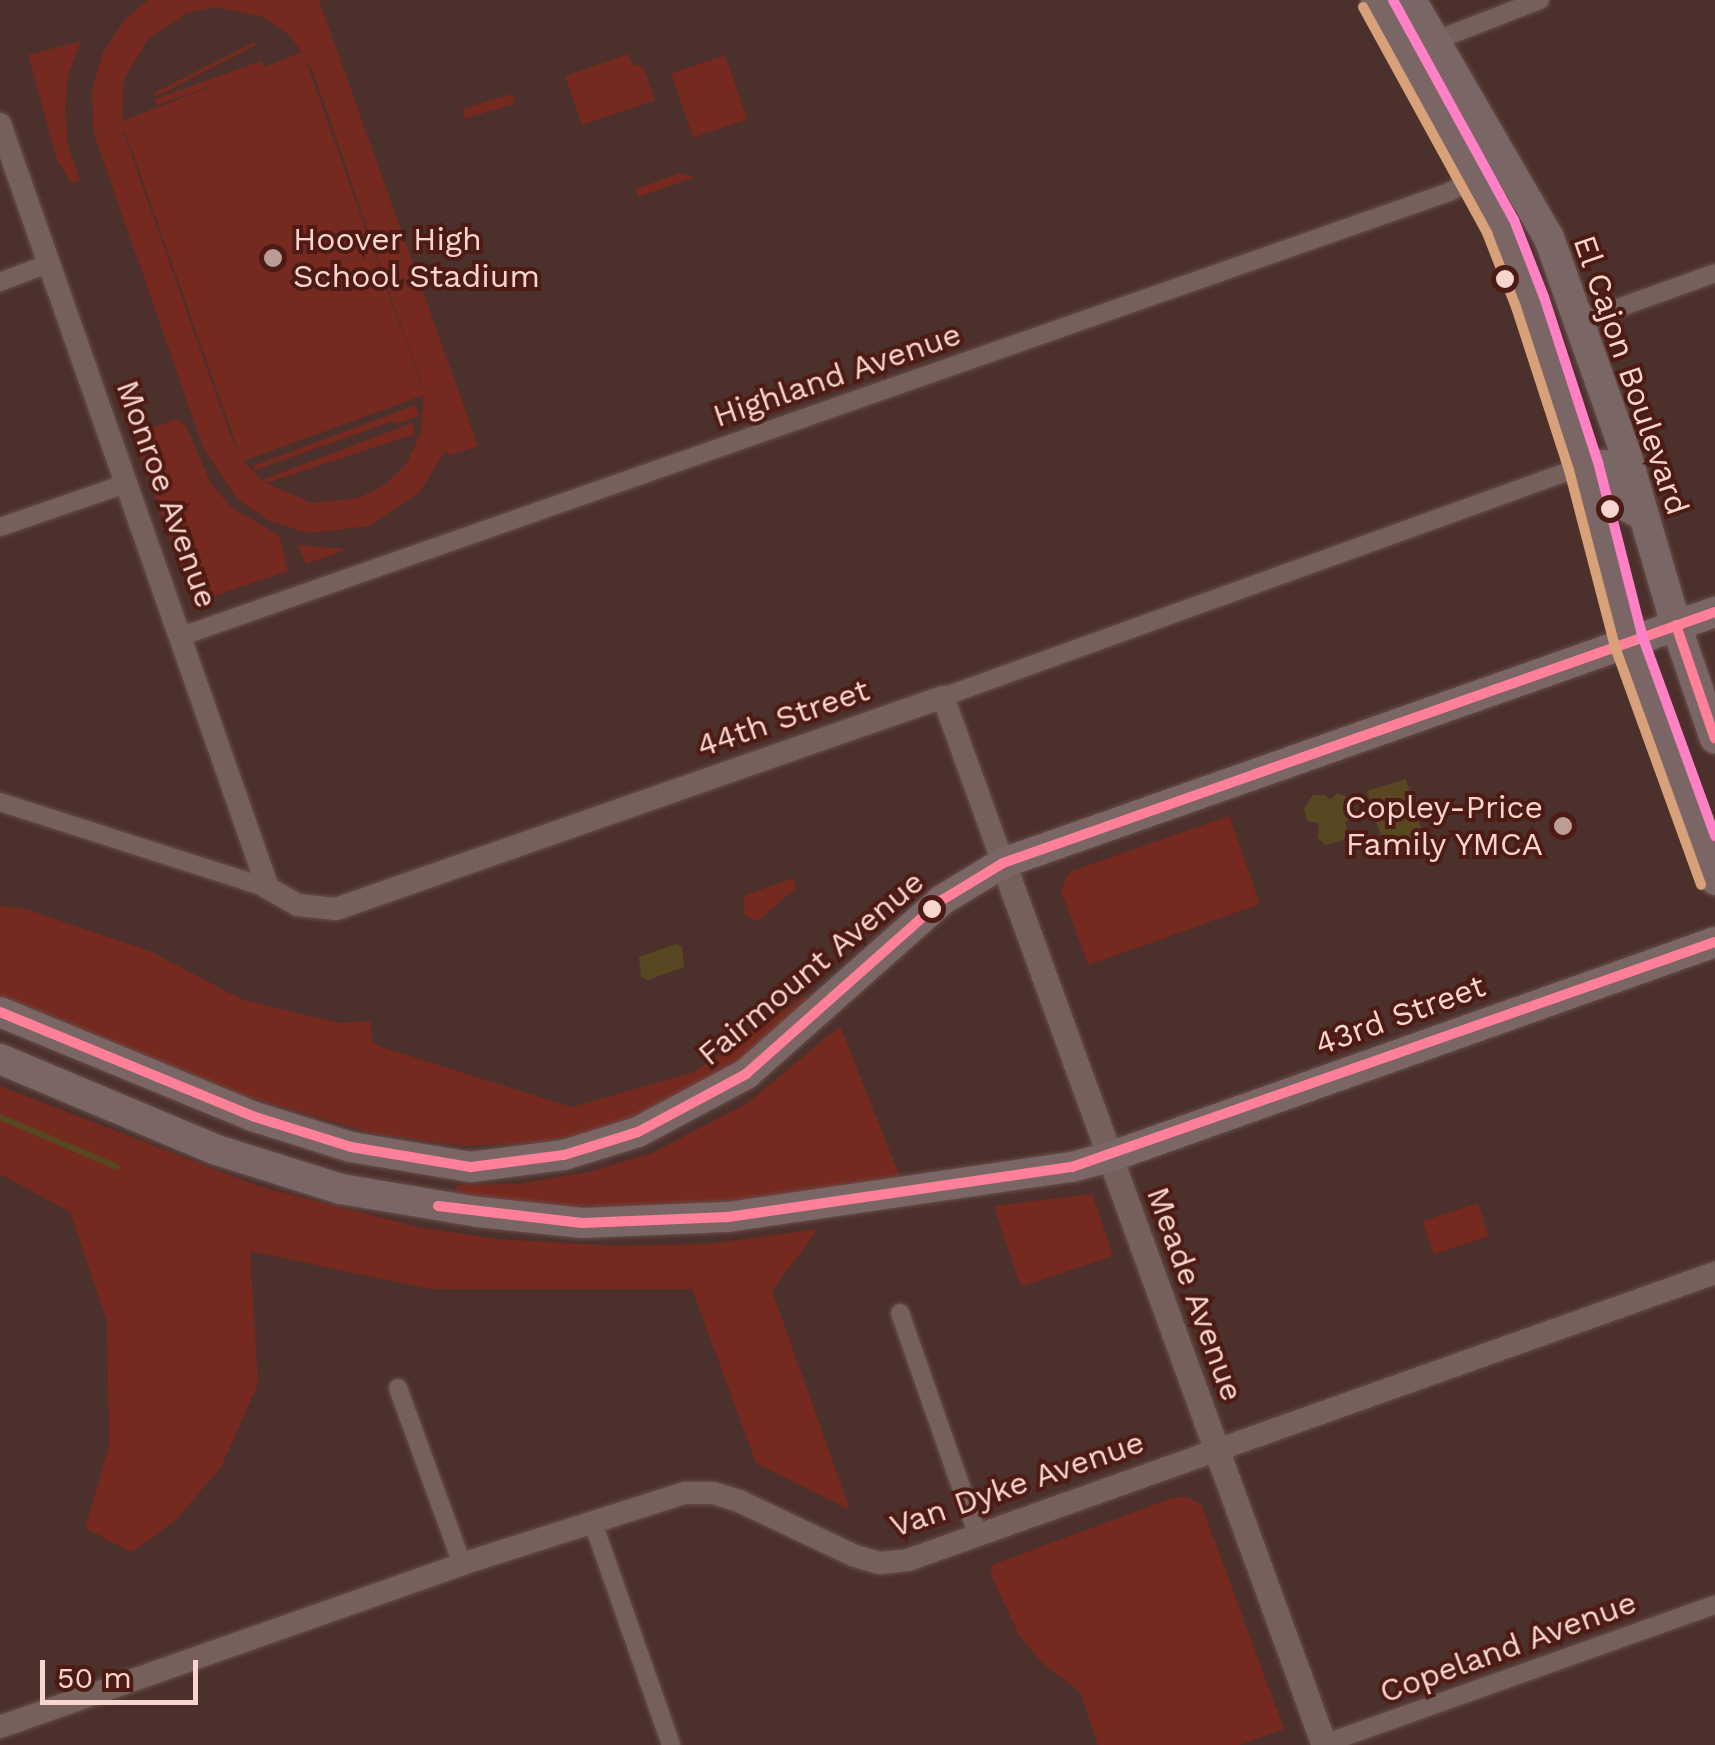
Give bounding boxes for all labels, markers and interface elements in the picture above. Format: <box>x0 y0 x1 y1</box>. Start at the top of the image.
place label: Hoover High School Stadium <box>293 221 541 296</box>
street label: El Cajon Boulevard <box>1565 230 1697 520</box>
marker: Hoover High School Stadium <box>262 247 284 269</box>
unlabelled marker <box>1495 269 1515 289</box>
street label: Highland Avenue <box>707 314 967 436</box>
street label: Monroe Avenue <box>108 374 226 614</box>
unlabelled marker <box>1600 499 1620 519</box>
street label: 44th Street <box>692 671 874 765</box>
place label: Copley-Price Family YMCA <box>1344 789 1543 864</box>
marker: Copley-Price Family YMCA <box>1552 815 1574 837</box>
street label: Fairmount Avenue <box>690 862 932 1074</box>
unlabelled marker <box>922 899 942 919</box>
street label: 43rd Street <box>1310 967 1490 1063</box>
street label: Meade Avenue <box>1138 1181 1252 1407</box>
street label: Van Dyke Avenue <box>884 1422 1150 1546</box>
street label: Copeland Avenue <box>1374 1583 1642 1711</box>
scale bar <box>45 1640 202 1702</box>
text: 50 m <box>57 1660 132 1695</box>

